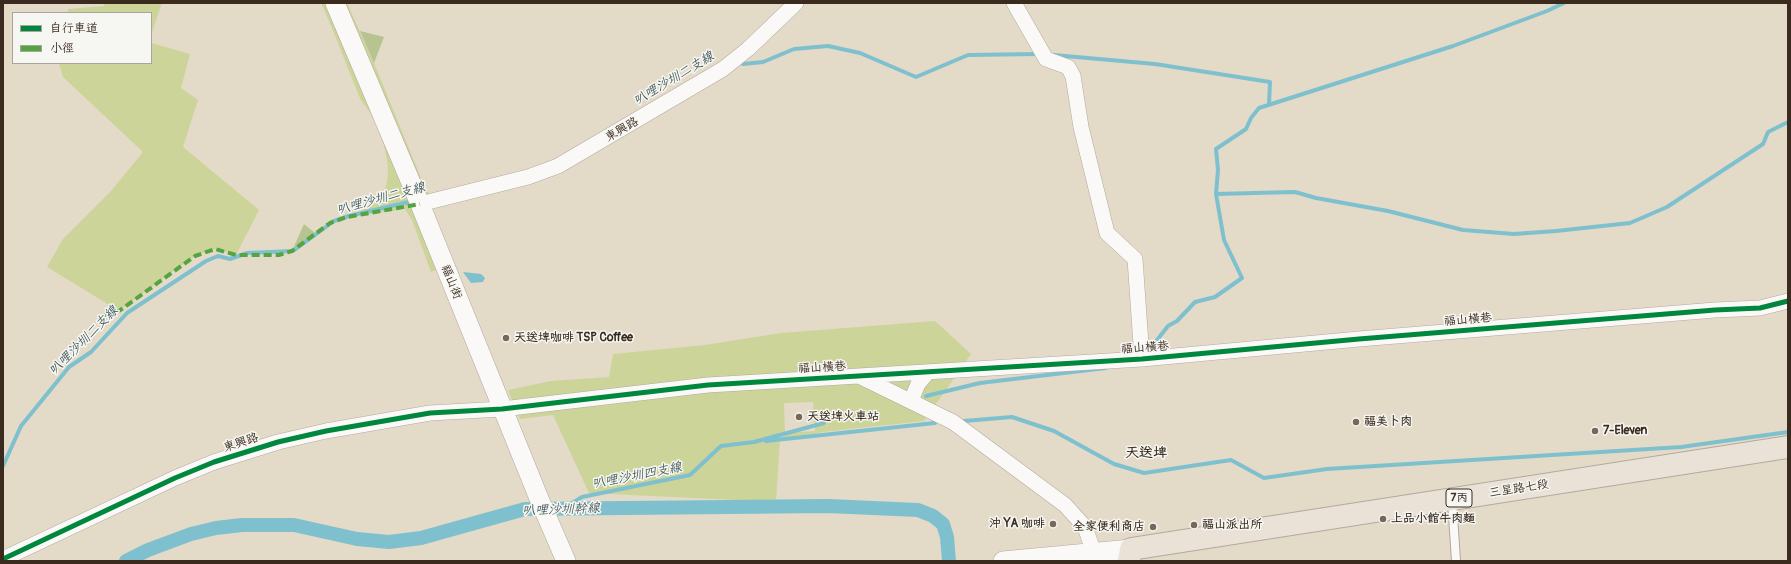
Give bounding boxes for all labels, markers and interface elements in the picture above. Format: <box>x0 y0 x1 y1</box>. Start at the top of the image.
legend <box>12 12 152 64</box>
text: 自行車道 <box>50 21 98 36</box>
text: 小徑 <box>50 41 74 56</box>
water label: 叭哩沙圳二支線 <box>631 49 717 109</box>
street label: 東興路 <box>603 115 641 145</box>
water label: 叭哩沙圳二支線 <box>335 180 427 218</box>
street label: 福山街 <box>438 263 464 301</box>
water label: 叭哩沙圳二支線 <box>46 303 122 379</box>
street label: 福山橫巷 <box>1443 311 1493 329</box>
place label: 天送埤咖啡 TSP Coffee <box>514 331 633 345</box>
marker: 天送埤咖啡 TSP Coffee <box>501 333 511 343</box>
street label: 福山橫巷 <box>1121 339 1169 357</box>
street label: 福山橫巷 <box>798 360 846 376</box>
place label: 天送埤火車站 <box>807 410 879 424</box>
marker: 天送埤火車站 <box>794 412 804 422</box>
place label: 福美卜肉 <box>1364 415 1412 429</box>
marker: 福美卜肉 <box>1351 417 1361 427</box>
place label: 7-Eleven <box>1603 424 1647 438</box>
marker: 7-Eleven <box>1590 426 1600 436</box>
street label: 東興路 <box>222 431 260 455</box>
district label: 天送埤 <box>1125 445 1167 461</box>
water label: 叭哩沙圳四支線 <box>591 460 683 492</box>
street label: 三星路七段 <box>1488 477 1550 501</box>
road number: 7丙 <box>1446 489 1472 507</box>
water label: 叭哩沙圳幹線 <box>522 501 600 519</box>
place label: 上品小館牛肉麵 <box>1391 512 1475 526</box>
marker: 上品小館牛肉麵 <box>1378 514 1388 524</box>
place label: 沖 YA 咖啡 <box>989 517 1045 531</box>
place label: 福山派出所 <box>1202 518 1262 532</box>
marker: 沖 YA 咖啡 <box>1048 519 1058 529</box>
place label: 全家便利商店 <box>1073 520 1145 534</box>
marker: 福山派出所 <box>1189 520 1199 530</box>
marker: 全家便利商店 <box>1148 522 1158 532</box>

